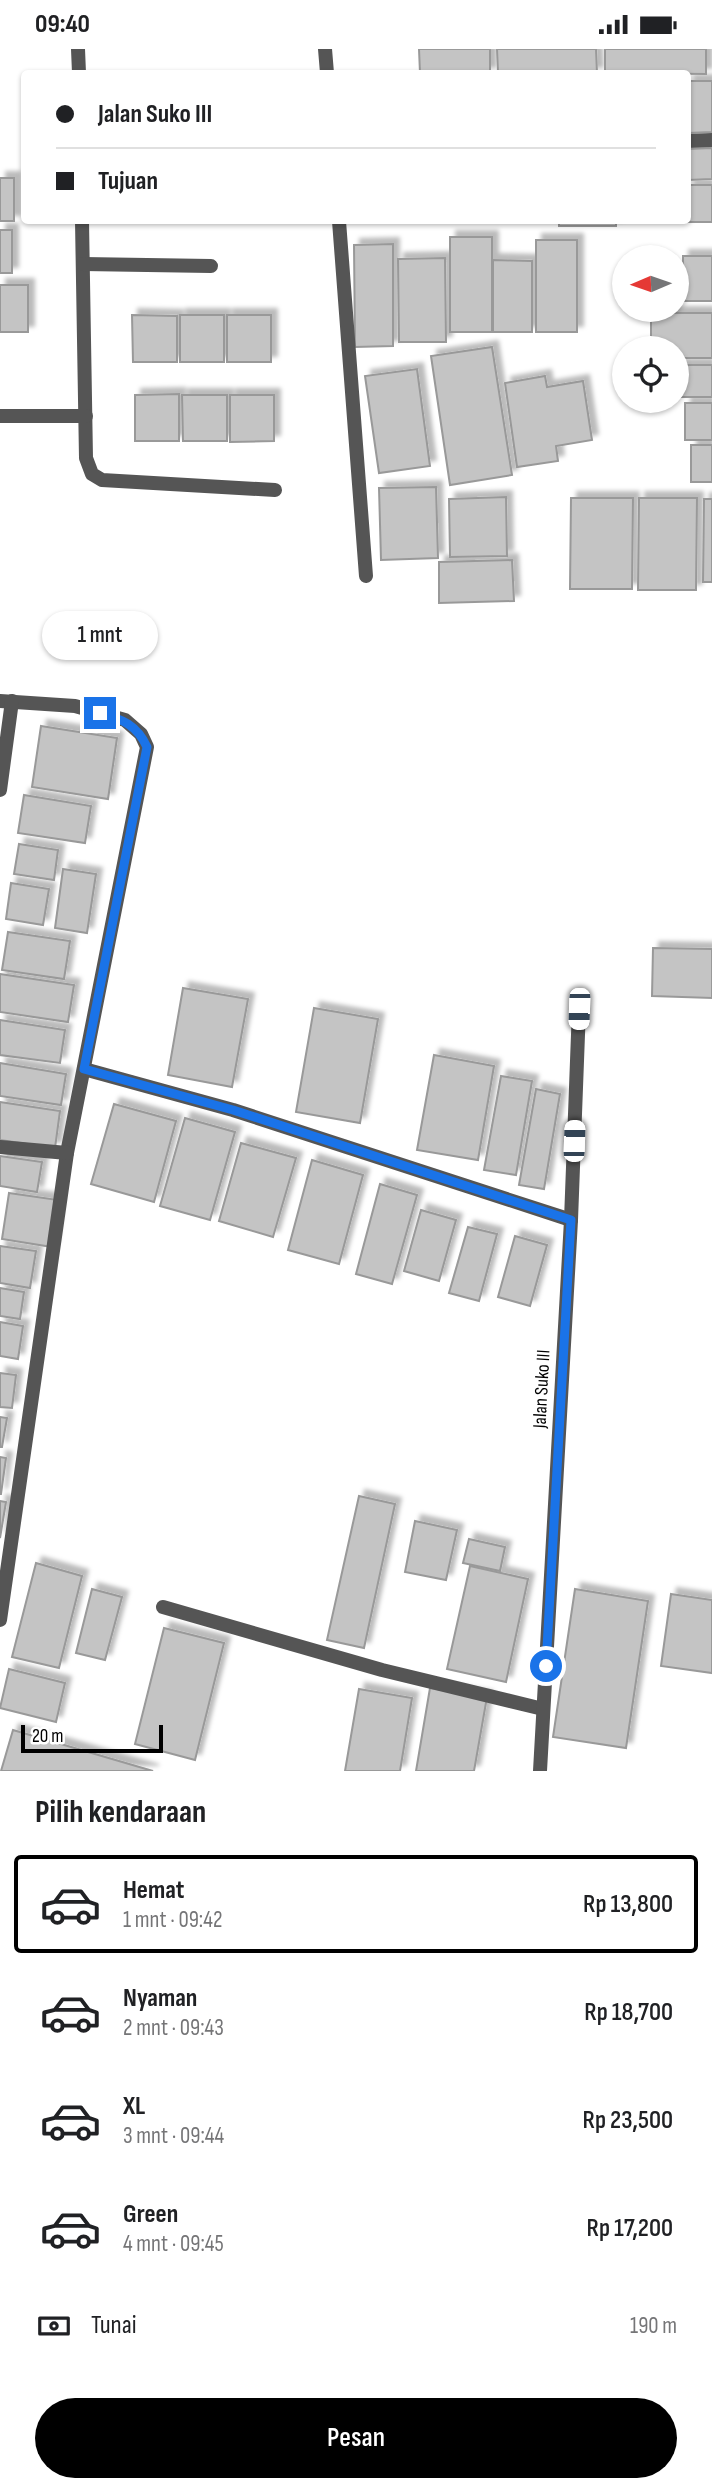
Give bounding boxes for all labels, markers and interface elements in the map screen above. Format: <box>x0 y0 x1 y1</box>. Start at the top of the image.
text: 09:40 <box>35 9 90 40</box>
text: Jalan Suko III <box>98 99 212 130</box>
text: Tujuan <box>98 166 158 197</box>
north arrow <box>612 245 690 322</box>
map controls <box>612 245 689 413</box>
button: locate <box>612 336 689 413</box>
callout: 1 mnt <box>42 611 158 661</box>
text: 1 mnt <box>78 621 122 649</box>
route end <box>84 697 116 729</box>
car <box>568 988 591 1030</box>
car <box>563 1120 586 1162</box>
street label: Jalan Suko III <box>528 1349 556 1430</box>
route start <box>530 1650 562 1682</box>
scale bar <box>21 1722 163 1754</box>
text: 20 m <box>32 1725 64 1748</box>
text: Pilih kendaraan <box>35 1793 206 1832</box>
icon: car <box>39 1873 102 1936</box>
text: Hemat <box>123 1875 184 1906</box>
text: Rp 13,800 <box>583 1889 673 1920</box>
text: 1 mnt · 09:42 <box>123 1906 222 1934</box>
icon: car <box>39 1981 102 2044</box>
text: Nyaman <box>123 1983 197 2014</box>
text: Rp 18,700 <box>584 1997 673 2028</box>
text: 2 mnt · 09:43 <box>123 2014 224 2042</box>
icon: car <box>39 2089 102 2152</box>
text: XL <box>123 2091 145 2122</box>
text: Rp 23,500 <box>582 2105 673 2136</box>
text: 3 mnt · 09:44 <box>123 2122 224 2150</box>
icon: car <box>39 2197 102 2260</box>
text: Green <box>123 2199 178 2230</box>
text: Rp 17,200 <box>587 2213 673 2244</box>
text: 4 mnt · 09:45 <box>123 2230 224 2258</box>
icon: cash <box>35 2307 73 2345</box>
text: Tunai <box>91 2310 137 2341</box>
text: 190 m <box>630 2312 677 2340</box>
button: Pesan <box>35 2398 677 2478</box>

